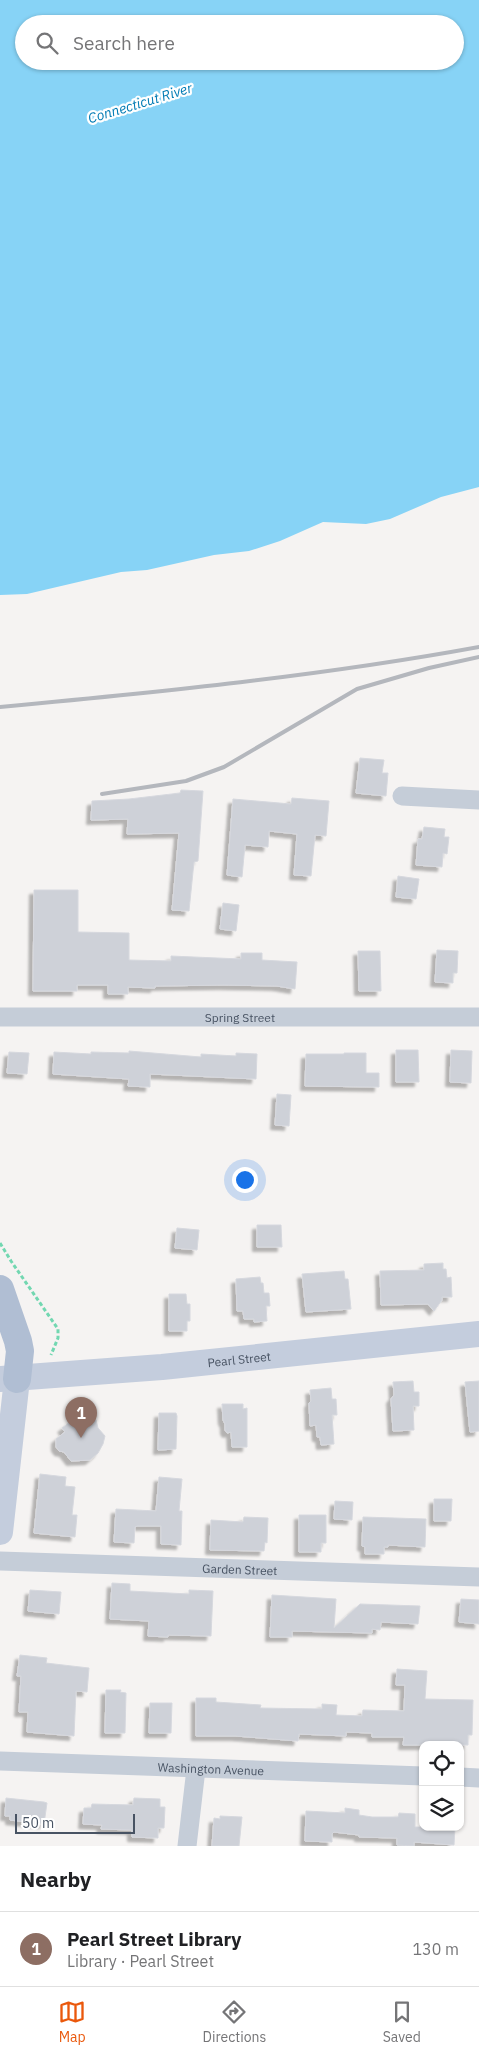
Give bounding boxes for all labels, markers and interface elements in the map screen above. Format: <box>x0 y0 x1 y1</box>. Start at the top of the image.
search box <box>15 15 464 70</box>
icon: search <box>33 29 61 57</box>
text: Search here <box>73 31 175 55</box>
water label: Connecticut River <box>86 78 195 127</box>
street label: Spring Street <box>205 1010 275 1025</box>
your location <box>232 1167 258 1193</box>
street label: Pearl Street <box>207 1348 272 1370</box>
pin: 1 <box>65 1397 97 1438</box>
street label: Garden Street <box>202 1560 278 1578</box>
map controls <box>419 1741 464 1831</box>
button: locate <box>419 1741 464 1786</box>
street label: Washington Avenue <box>157 1759 265 1778</box>
button: layers <box>419 1786 464 1831</box>
scale bar <box>15 1811 135 1834</box>
text: 50 m <box>22 1814 54 1832</box>
text: Nearby <box>20 1865 91 1893</box>
text: Pearl Street Library <box>67 1927 241 1951</box>
text: 1 <box>31 1939 41 1959</box>
text: 130 m <box>412 1939 459 1959</box>
text: Library · Pearl Street <box>67 1951 214 1971</box>
tab: Map <box>58 1998 86 2046</box>
tab: Directions <box>203 1998 266 2046</box>
tab: Saved <box>383 1998 421 2046</box>

